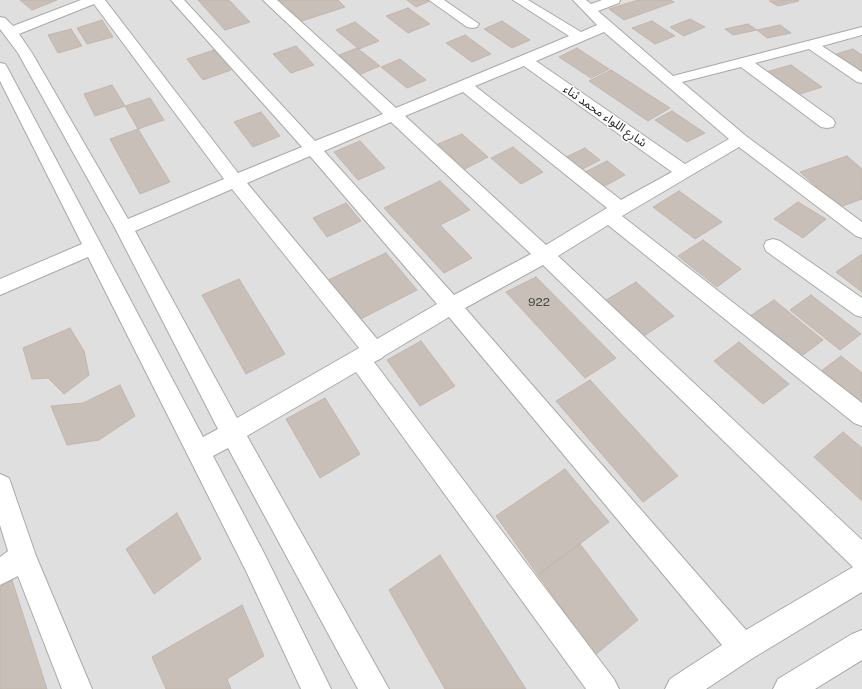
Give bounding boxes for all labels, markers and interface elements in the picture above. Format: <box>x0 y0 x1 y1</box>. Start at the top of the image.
street label: شارع اللواء محمد ثناء <box>561 82 649 150</box>
house number: 922 <box>528 295 550 309</box>

